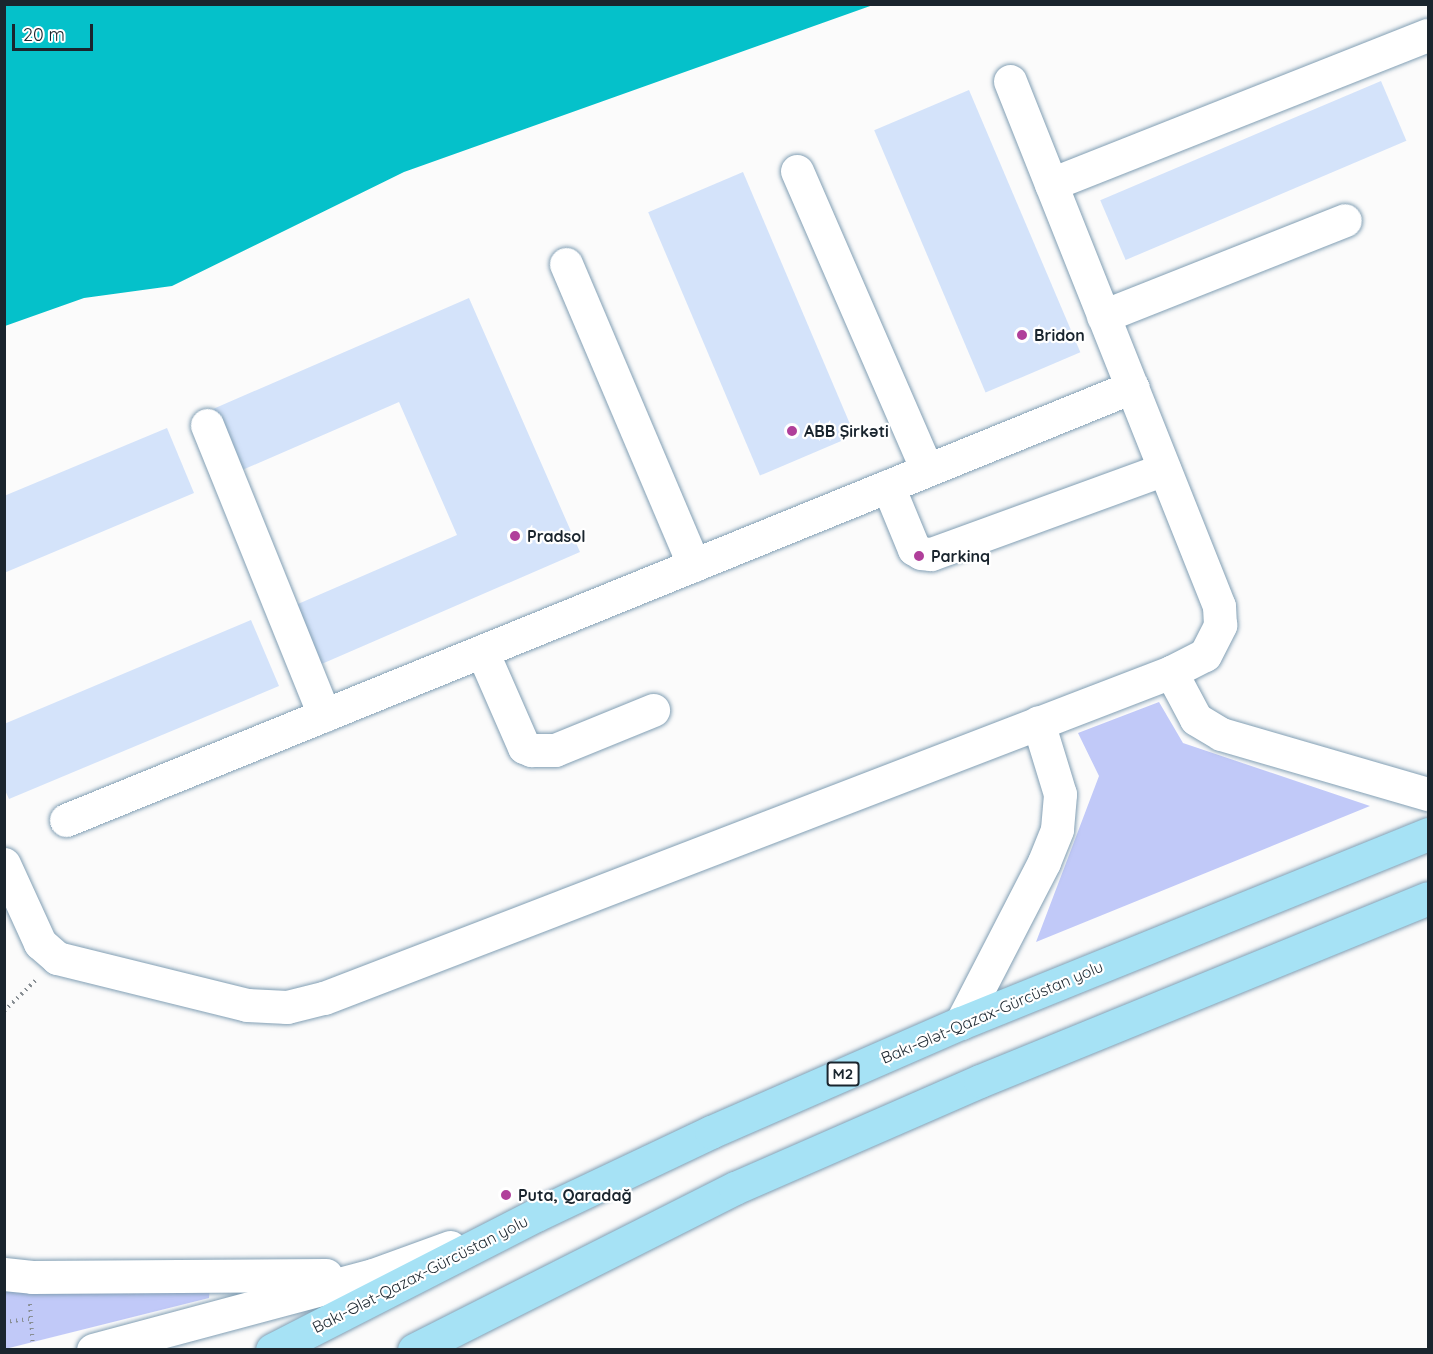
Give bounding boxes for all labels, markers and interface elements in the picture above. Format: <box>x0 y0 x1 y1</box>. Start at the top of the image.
scale bar <box>15 12 96 50</box>
text: 20 m <box>23 23 65 46</box>
place label: Bridon <box>1034 325 1085 345</box>
marker: Bridon <box>1015 328 1029 342</box>
place label: ABB Şirkəti <box>804 421 889 441</box>
marker: ABB Şirkəti <box>785 424 799 438</box>
place label: Pradsol <box>527 526 586 546</box>
marker: Pradsol <box>508 529 522 543</box>
place label: Parkinq <box>931 546 990 566</box>
marker: Parkinq <box>912 549 926 563</box>
street label: Bakı-Ələt-Qazax-Gürcüstan yolu <box>878 956 1106 1068</box>
road number: M2 <box>826 1062 860 1086</box>
place label: Puta, Qaradağ <box>518 1185 632 1205</box>
marker: Puta, Qaradağ <box>499 1188 513 1202</box>
street label: Bakı-Ələt-Qazax-Gürcüstan yolu <box>309 1211 531 1337</box>

